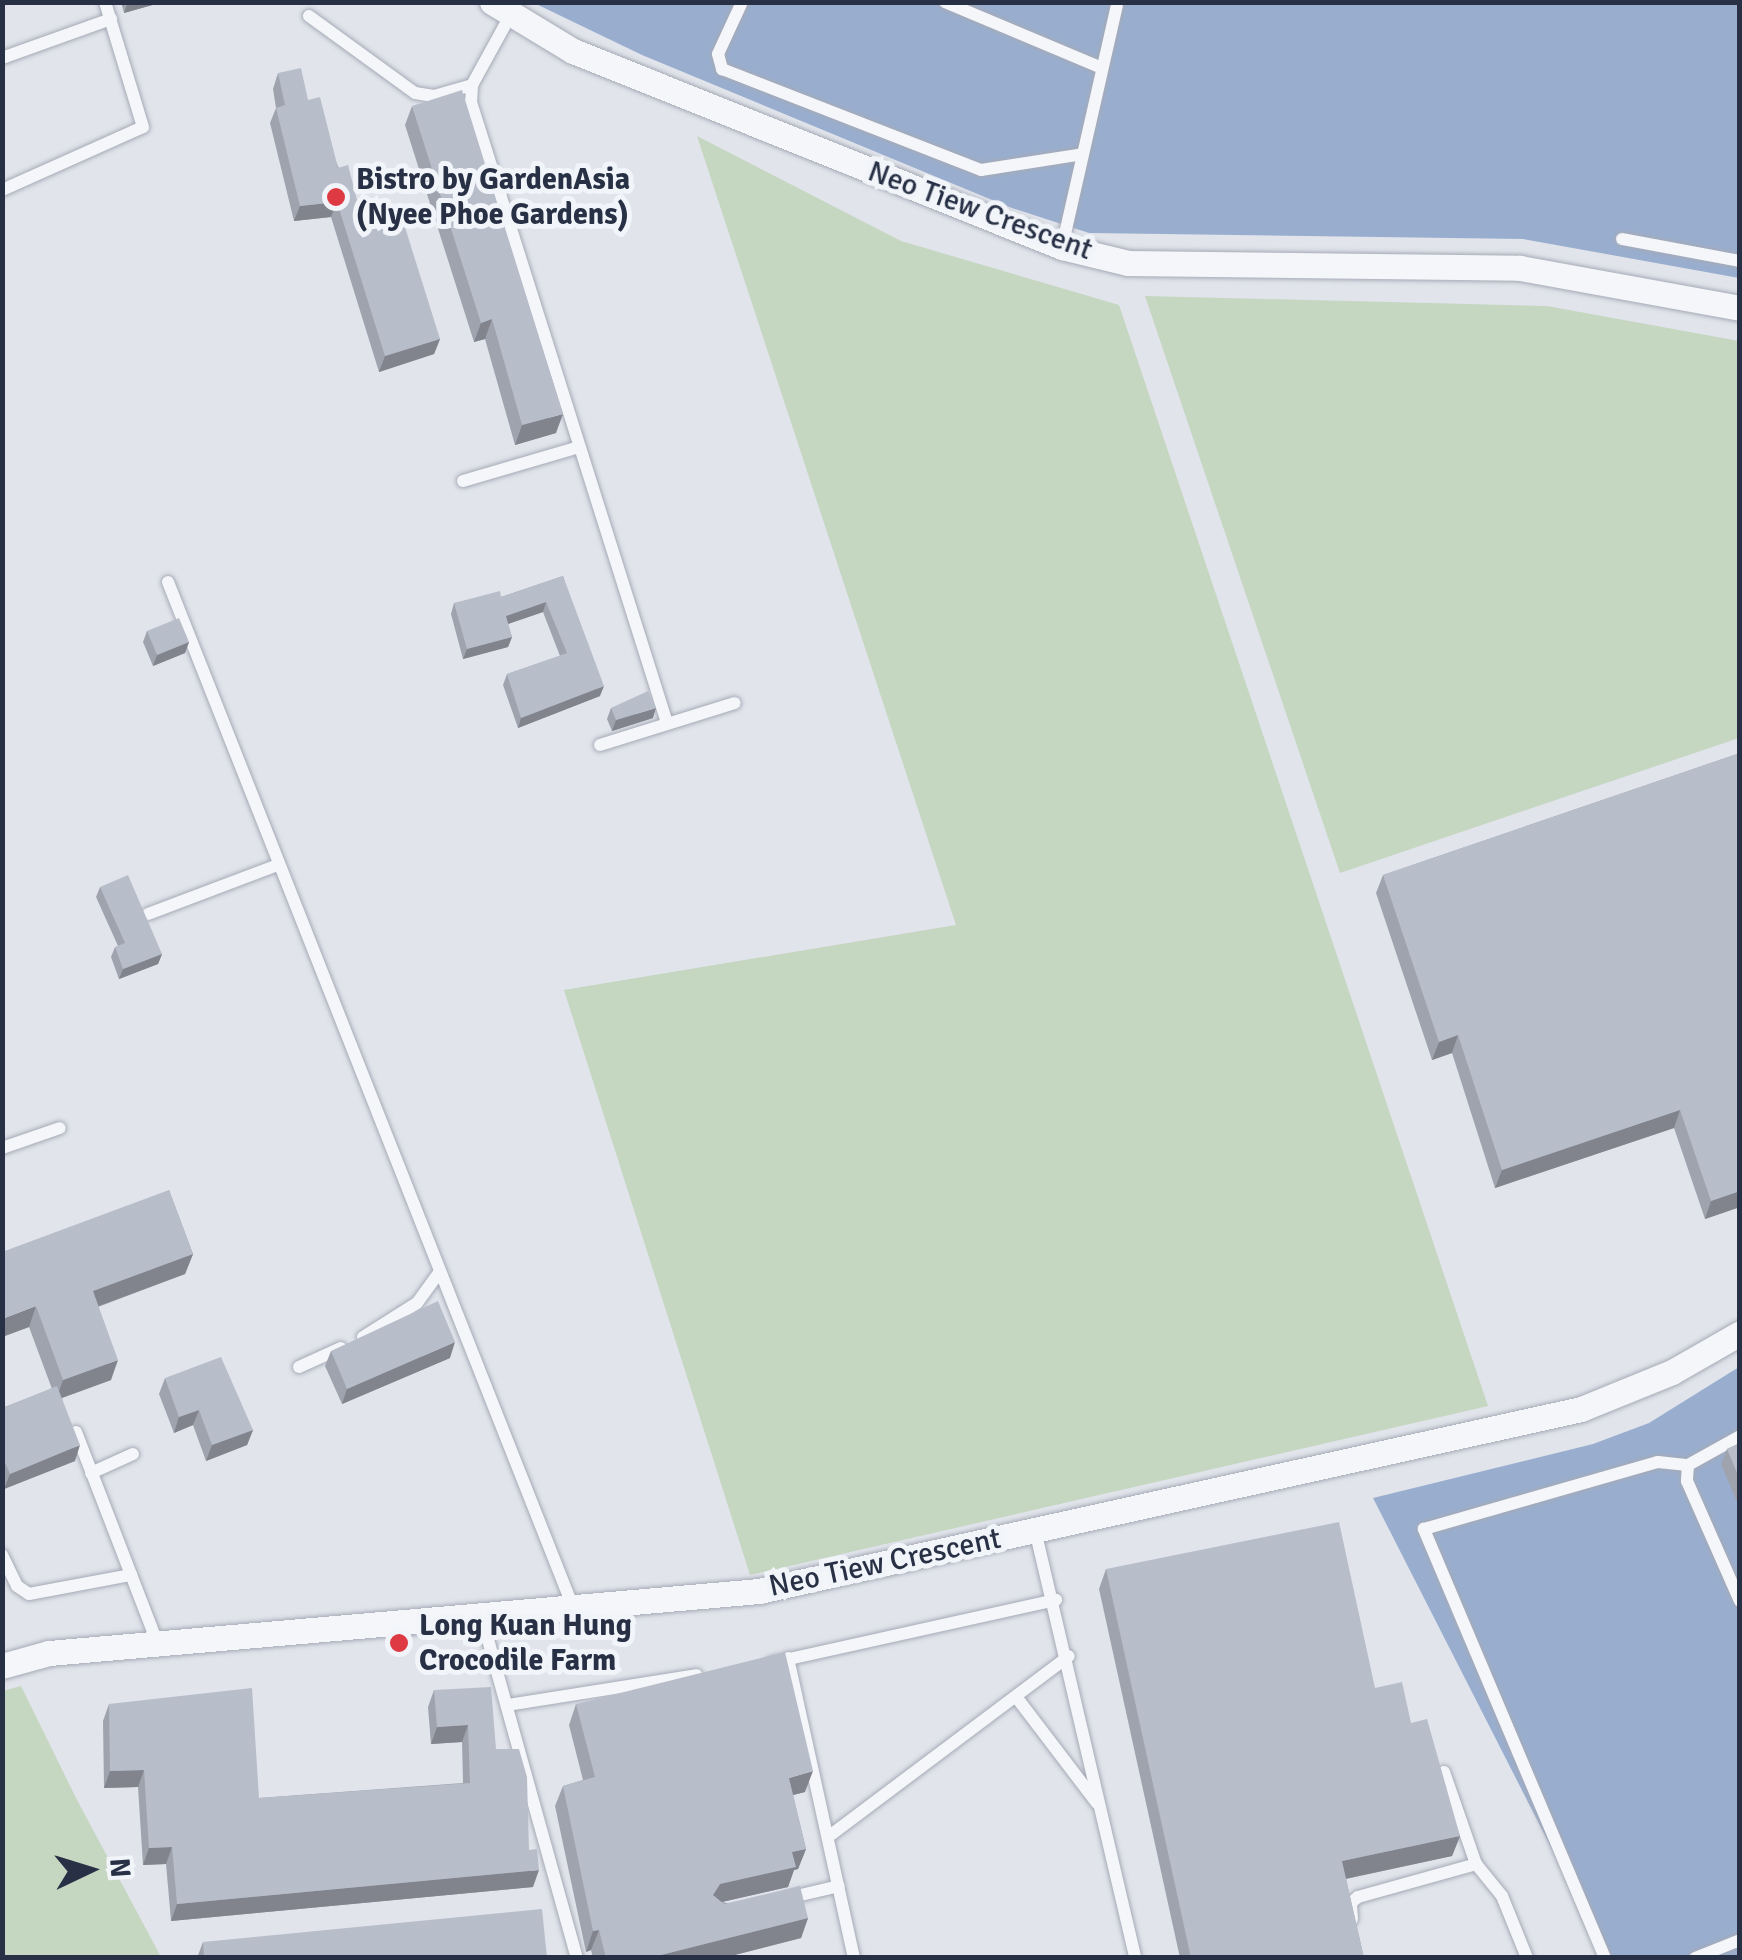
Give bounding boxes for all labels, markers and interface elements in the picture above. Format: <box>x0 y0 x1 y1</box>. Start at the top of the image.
street label: Neo Tiew Crescent <box>863 154 1097 268</box>
place label: Bistro by GardenAsia (Nyee Phoe Gardens) <box>356 162 630 232</box>
marker: Bistro by GardenAsia (Nyee Phoe Gardens) <box>325 186 347 208</box>
street label: Neo Tiew Crescent <box>766 1521 1004 1605</box>
place label: Long Kuan Hung Crocodile Farm <box>419 1608 632 1678</box>
marker: Long Kuan Hung Crocodile Farm <box>388 1632 410 1654</box>
north arrow <box>40 1820 140 1920</box>
text: N <box>102 1857 138 1879</box>

